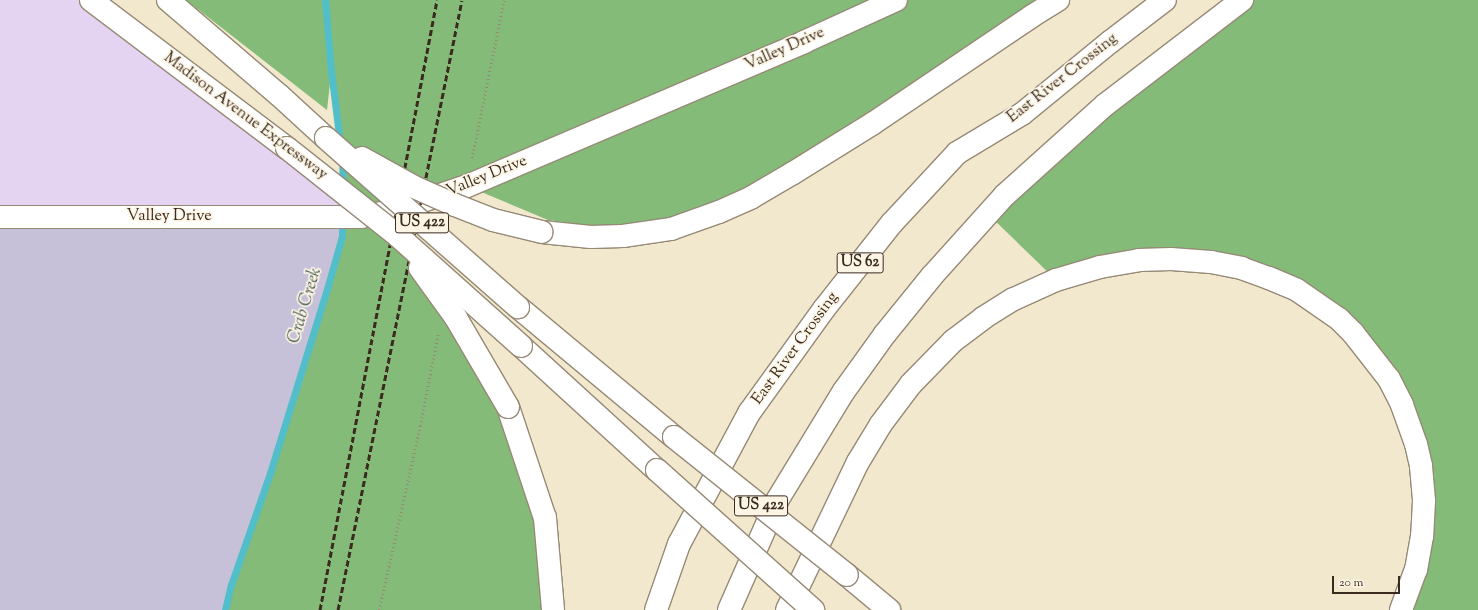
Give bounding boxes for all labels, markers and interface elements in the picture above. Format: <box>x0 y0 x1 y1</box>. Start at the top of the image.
street label: Valley Drive <box>742 24 828 76</box>
street label: East River Crossing <box>1004 30 1122 128</box>
street label: Madison Avenue Expressway <box>159 49 331 185</box>
street label: Valley Drive <box>444 152 530 202</box>
street label: Valley Drive <box>126 207 212 227</box>
road number: US 422 <box>395 210 449 236</box>
road number: US 62 <box>836 250 884 276</box>
water label: Crab Creek <box>285 266 327 346</box>
street label: East River Crossing <box>749 289 843 409</box>
road number: US 422 <box>734 493 788 519</box>
scale bar <box>1334 568 1402 594</box>
text: 20 m <box>1339 574 1363 592</box>

